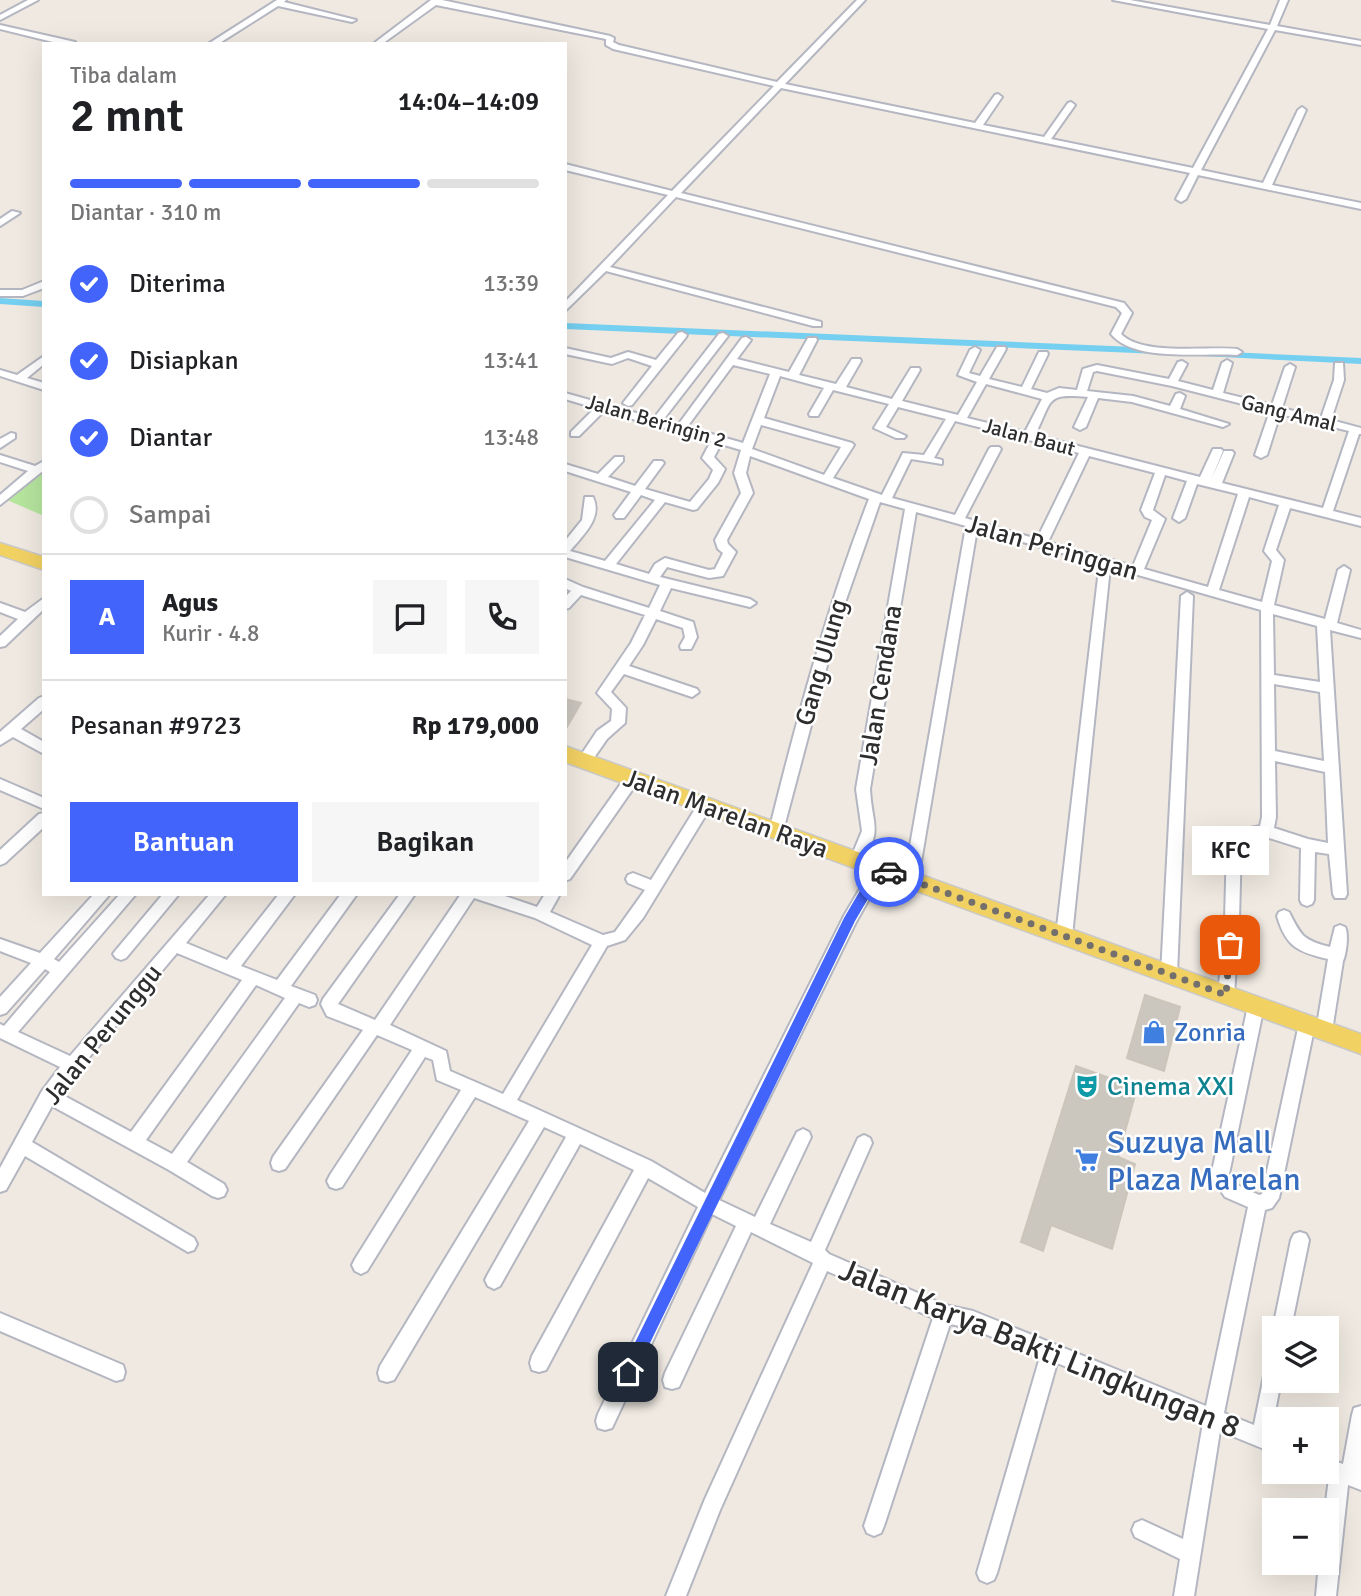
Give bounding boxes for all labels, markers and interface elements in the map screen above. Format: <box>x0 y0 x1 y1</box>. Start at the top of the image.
text: Tiba dalam <box>70 61 177 90</box>
text: 14:04–14:09 <box>398 86 539 118</box>
text: 2 mnt <box>70 88 184 144</box>
text: Diantar · 310 m <box>70 198 221 227</box>
icon: check <box>70 265 108 303</box>
text: Diterima <box>129 268 226 300</box>
text: 13:39 <box>483 269 539 298</box>
icon: check <box>70 342 108 380</box>
text: Disiapkan <box>129 345 239 377</box>
text: 13:41 <box>483 346 539 375</box>
street label: Jalan Beringin 2 <box>583 389 729 453</box>
street label: Gang Amal <box>1238 389 1340 437</box>
street label: Jalan Baut <box>980 412 1078 462</box>
icon: check <box>70 419 108 457</box>
text: Diantar <box>129 422 212 454</box>
text: 13:48 <box>483 423 539 452</box>
text: Sampai <box>129 499 211 531</box>
street label: Jalan Peringgan <box>962 508 1142 588</box>
button: chat <box>373 580 447 654</box>
button: phone <box>465 580 539 654</box>
text: Agus <box>162 587 218 619</box>
street label: Gang Ulung <box>789 595 855 729</box>
text: A <box>99 601 115 633</box>
street label: Jalan Cendana <box>853 603 909 768</box>
text: Kurir · 4.8 <box>162 619 259 648</box>
text: Pesanan #9723 <box>70 710 242 742</box>
text: Rp 179,000 <box>411 710 539 742</box>
street label: Jalan Marelan Raya <box>619 762 832 866</box>
button: Bantuan <box>70 802 298 882</box>
button: Bagikan <box>312 802 539 882</box>
callout: KFC <box>1192 826 1268 875</box>
text: KFC <box>1211 836 1250 865</box>
courier <box>854 837 924 907</box>
icon: car <box>870 853 908 891</box>
pin <box>1200 915 1260 975</box>
icon: bag <box>1211 926 1249 964</box>
street label: Jalan Perunggu <box>36 958 169 1111</box>
place label: Zonria <box>1174 1017 1246 1049</box>
shop icon: Zonria <box>1140 1018 1168 1046</box>
place label: Cinema XXI <box>1107 1071 1235 1103</box>
theatre icon: Cinema XXI <box>1073 1072 1101 1100</box>
place label: Suzuya Mall Plaza Marelan <box>1107 1123 1301 1199</box>
supermarket icon: Suzuya Mall Plaza Marelan <box>1073 1146 1101 1174</box>
street label: Jalan Karya Bakti Lingkungan 8 <box>834 1250 1246 1447</box>
map controls <box>1262 1316 1339 1575</box>
button: layers <box>1262 1316 1339 1393</box>
pin <box>598 1342 658 1402</box>
icon: home <box>609 1353 647 1391</box>
button: + <box>1262 1407 1339 1484</box>
button: − <box>1262 1498 1339 1575</box>

